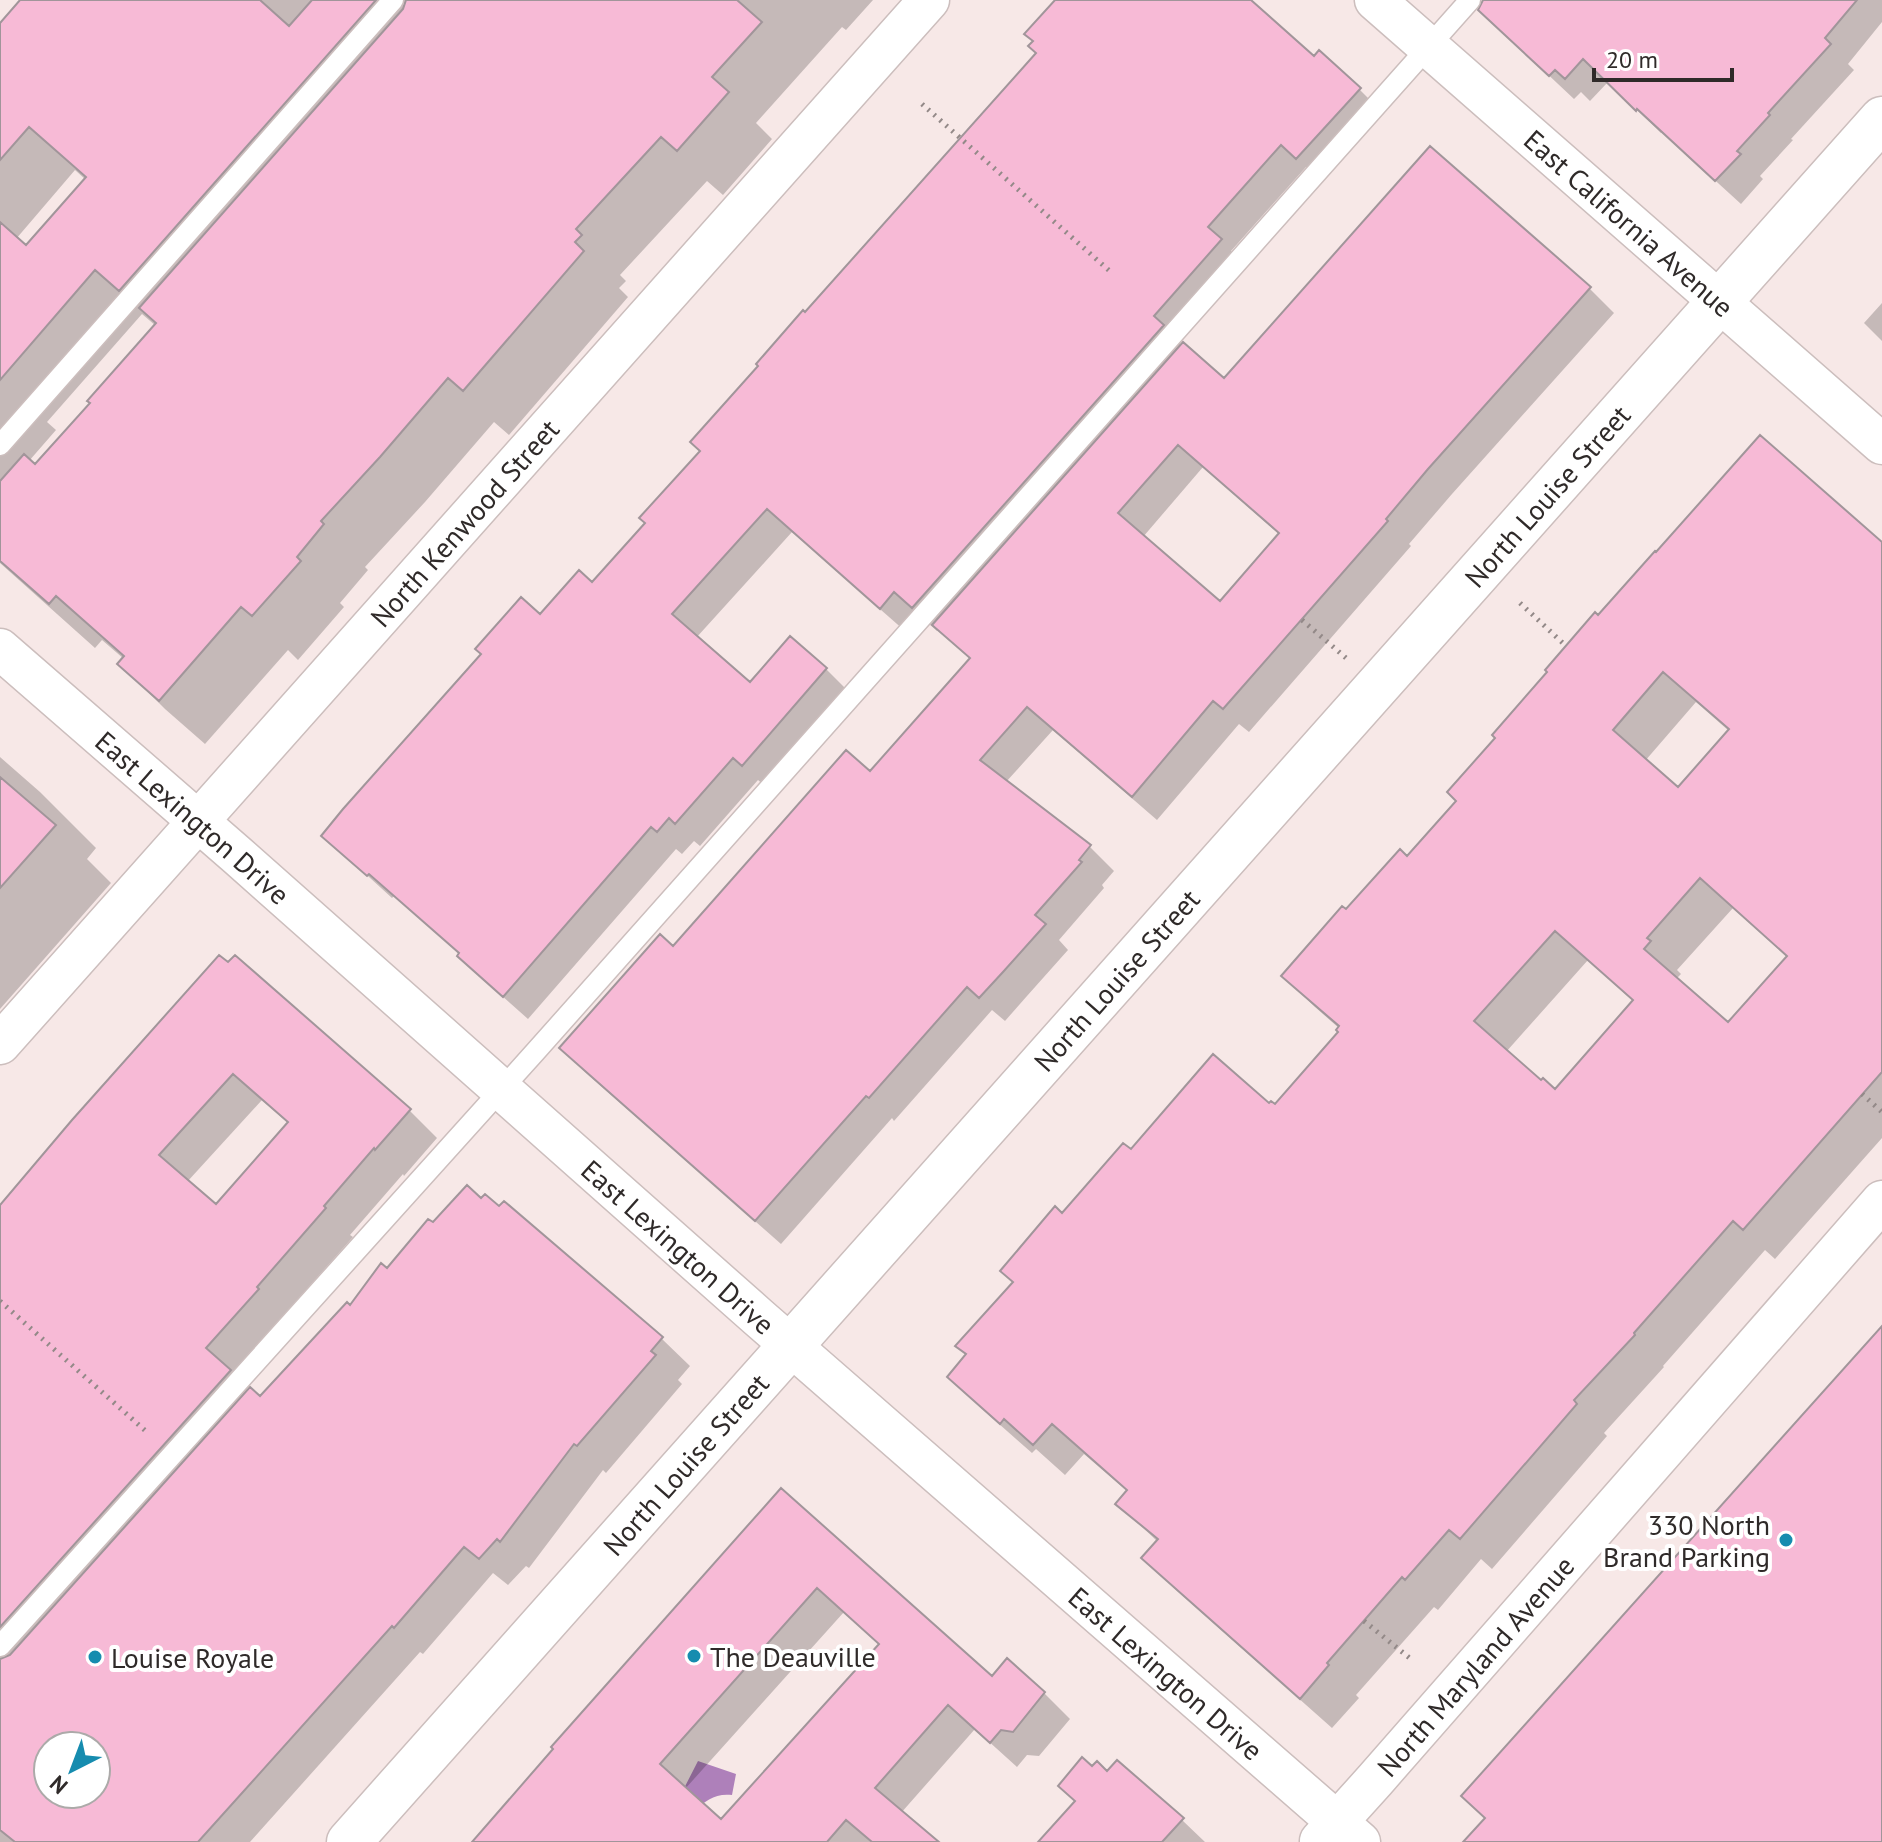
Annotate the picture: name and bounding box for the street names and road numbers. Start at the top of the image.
street label: East California Avenue [1517,121,1742,324]
street label: North Louise Street [1456,396,1638,595]
street label: North Kenwood Street [362,410,567,634]
street label: East Lexington Drive [88,722,298,912]
street label: North Louise Street [1025,880,1207,1079]
street label: East Lexington Drive [574,1151,783,1342]
street label: North Louise Street [594,1365,777,1563]
street label: North Maryland Avenue [1368,1548,1582,1784]
street label: East Lexington Drive [1061,1578,1271,1768]

